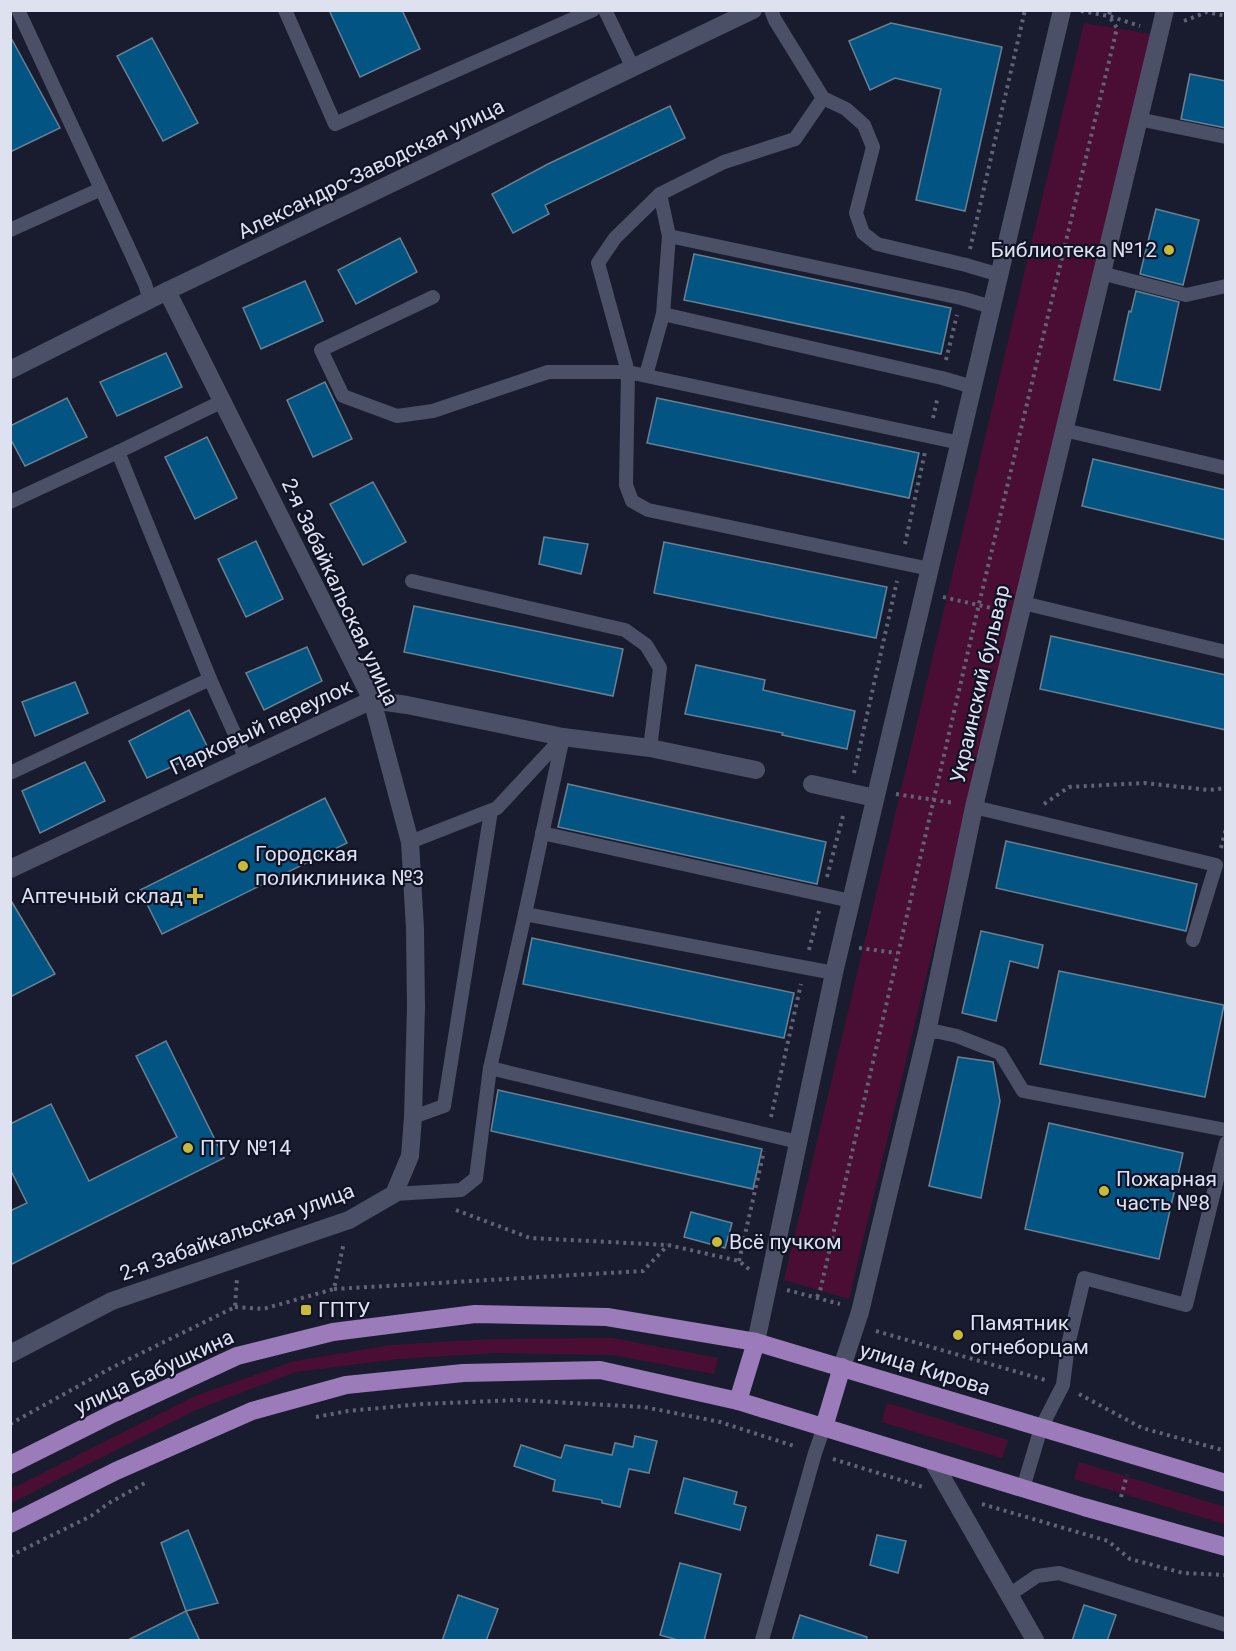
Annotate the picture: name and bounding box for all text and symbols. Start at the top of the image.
street label: Александро-Заводская улица [234,94,508,244]
place label: Библиотека №12 [990,238,1157,262]
marker: Библиотека №12 [1162,243,1176,257]
street label: 2-я Забайкальская улица [277,475,403,709]
street label: Украинский бульвар [946,583,1014,785]
street label: Парковый переулок [166,674,356,780]
place label: Городская поликлиника №3 [255,842,424,890]
marker: Городская поликлиника №3 [236,859,250,873]
place label: Аптечный склад [21,884,183,908]
marker: Аптечный склад [188,889,202,903]
place label: ПТУ №14 [200,1136,291,1160]
marker: ПТУ №14 [181,1141,195,1155]
place label: Пожарная часть №8 [1116,1167,1217,1215]
street label: 2-я Забайкальская улица [116,1178,358,1286]
marker: Пожарная часть №8 [1097,1184,1111,1198]
place label: Всё пучком [729,1230,842,1254]
marker: Всё пучком [710,1235,724,1249]
place label: ГПТУ [318,1298,370,1322]
marker: ГПТУ [299,1303,313,1317]
place label: Памятник огнеборцам [970,1311,1089,1359]
street label: улица Бабушкина [70,1325,238,1419]
marker: Памятник огнеборцам [951,1328,965,1342]
street label: улица Кирова [857,1338,993,1400]

